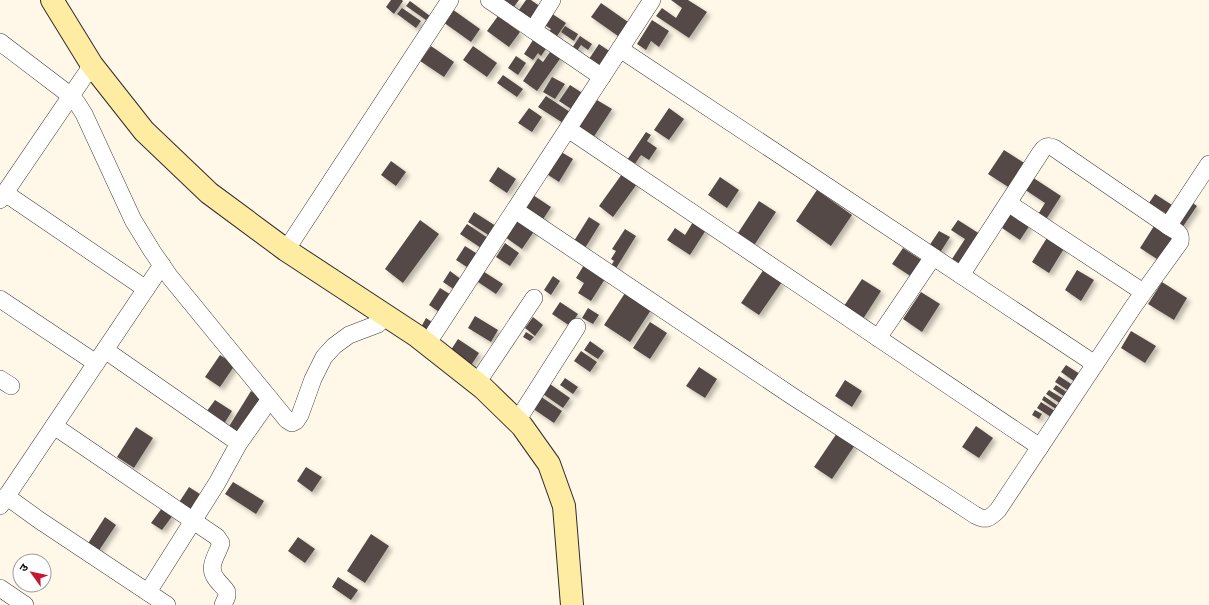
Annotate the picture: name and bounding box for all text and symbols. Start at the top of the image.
north arrow [12,553,52,593]
text: उ [16,561,32,574]

